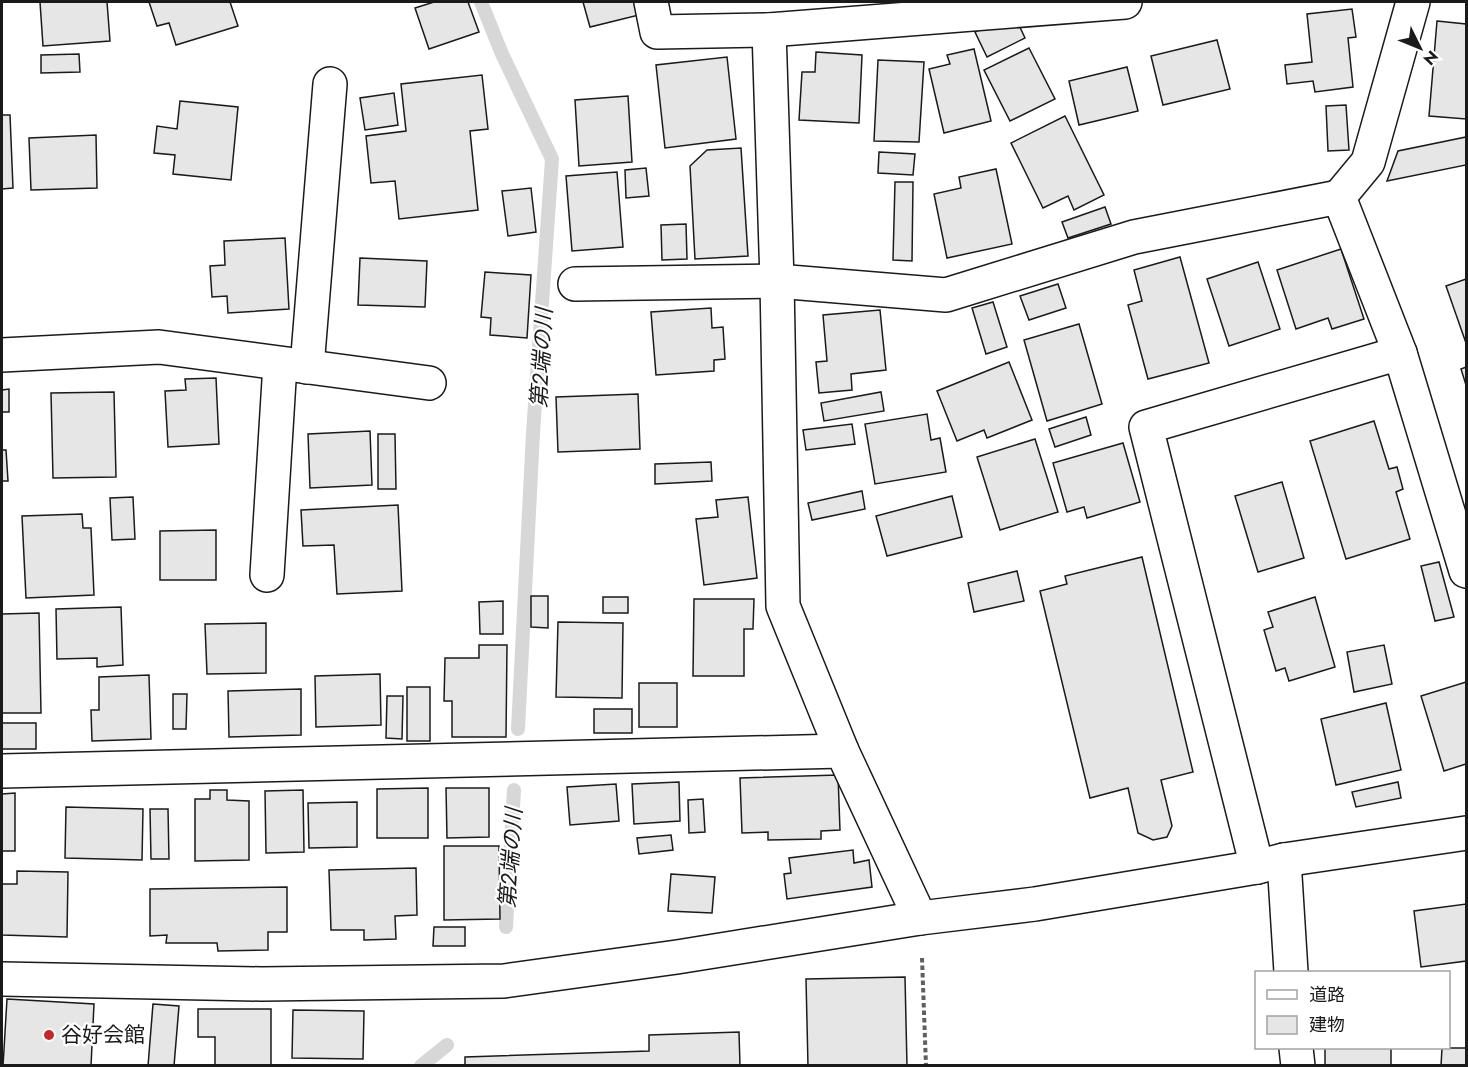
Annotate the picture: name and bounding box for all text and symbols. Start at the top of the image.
north arrow [1390,18,1450,78]
text: N [1418,45,1443,70]
water label: 第２端の川 [522,305,560,409]
water label: 第２端の川 [491,805,530,909]
legend [1255,971,1450,1049]
text: 道路 [1309,982,1345,1008]
text: 建物 [1309,1012,1345,1038]
place label: 谷好会館 [61,1020,145,1050]
marker: 谷好会館 [42,1028,56,1042]

